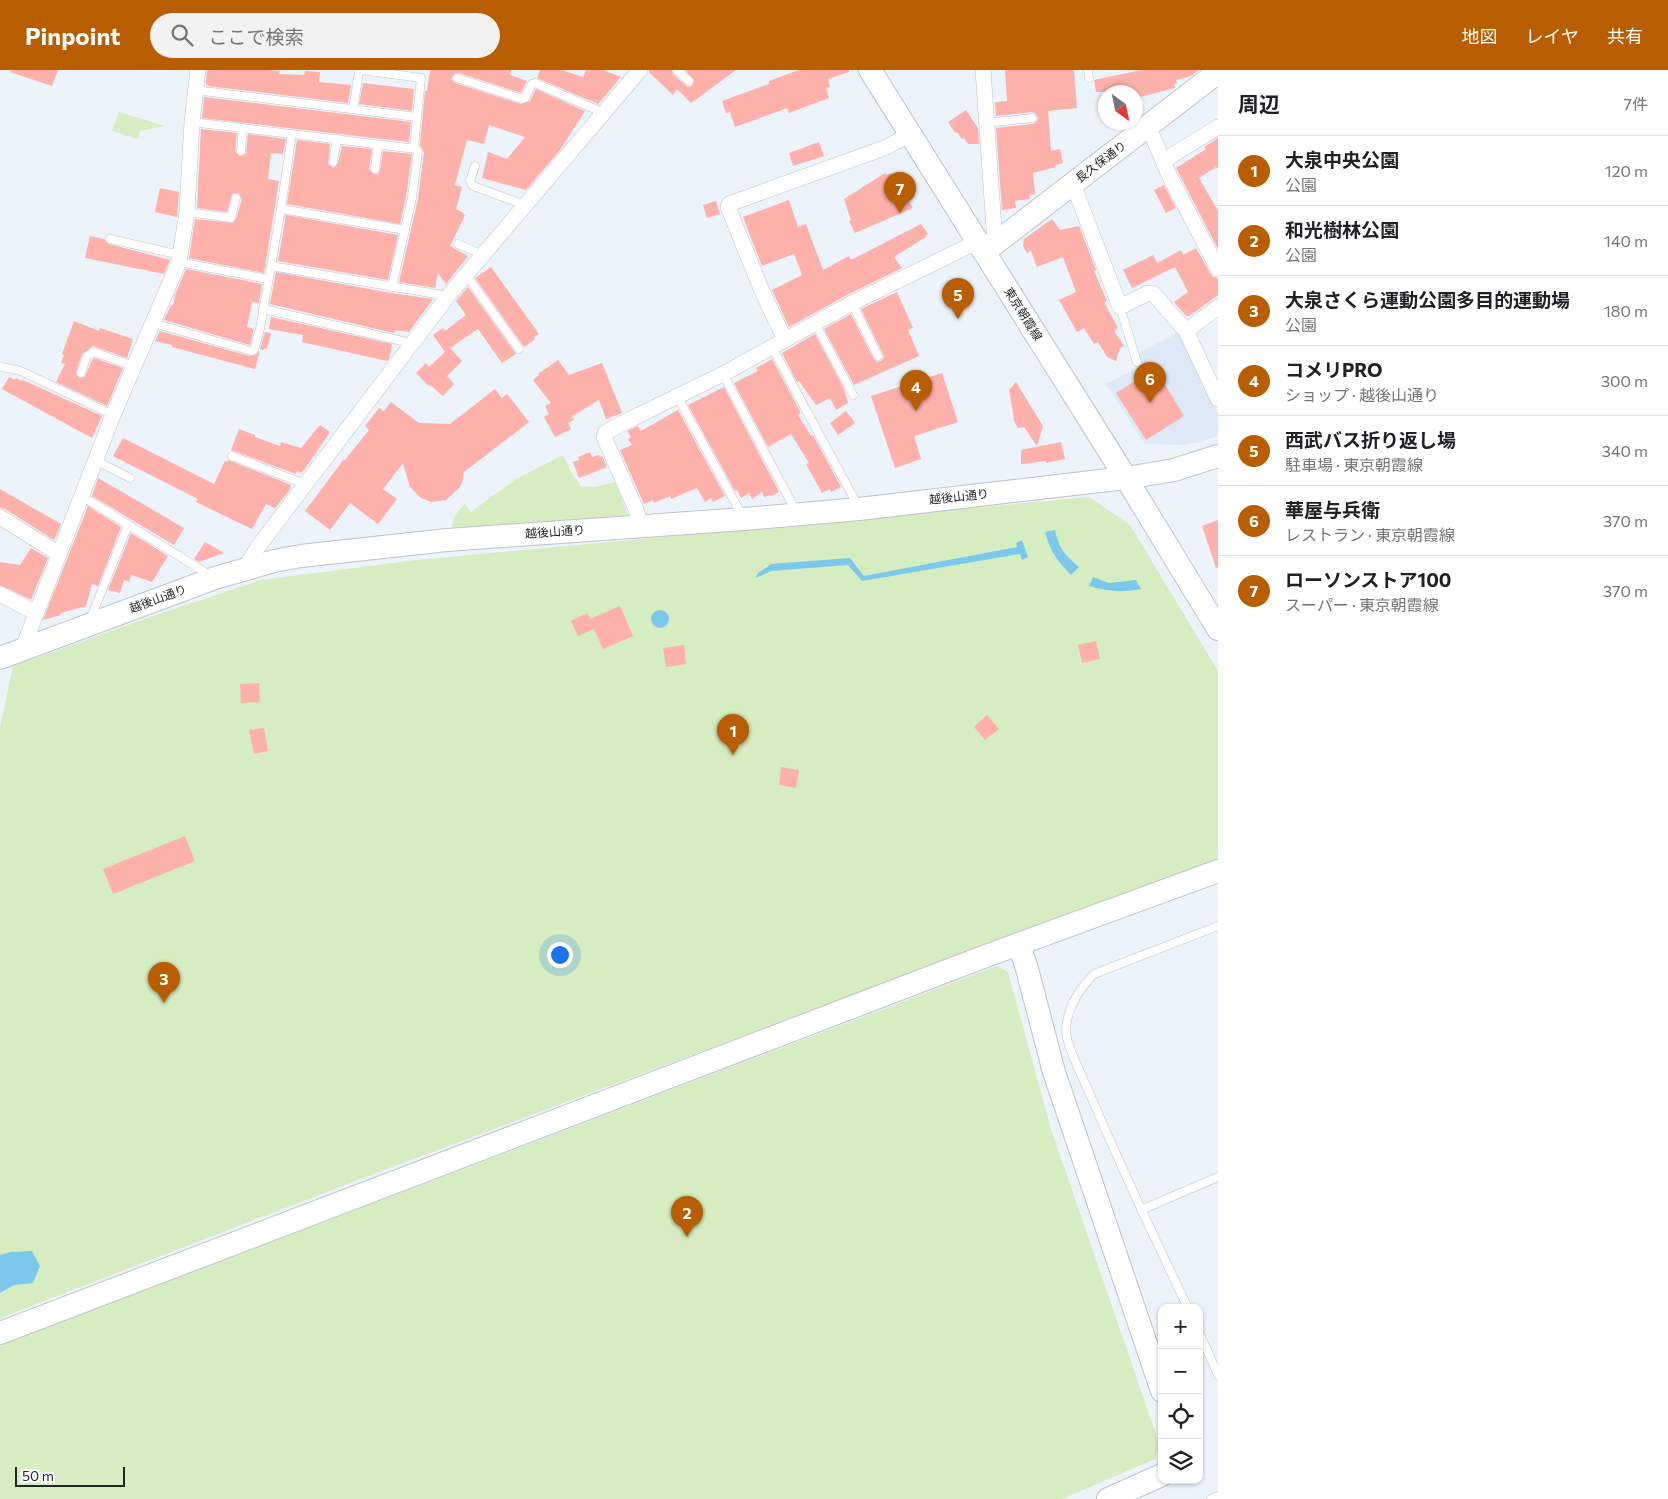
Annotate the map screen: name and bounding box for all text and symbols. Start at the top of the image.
search box [150,13,500,58]
text: Pinpoint [25,21,120,50]
icon: search [168,21,196,49]
text: ここで検索 [208,25,303,48]
text: 地図 [1462,25,1498,47]
text: レイヤ [1526,25,1579,47]
text: 共有 [1607,25,1643,47]
north arrow [1098,85,1143,130]
text: 周辺 [1238,91,1280,116]
text: 7件 [1624,94,1648,113]
street label: 長久保通り [1072,138,1129,185]
text: 大泉中央公園 [1285,148,1399,171]
text: 1 [1250,161,1258,180]
text: 120 m [1605,161,1648,180]
pin: 7 [884,172,916,213]
text: 公園 [1285,175,1317,194]
text: 和光樹林公園 [1285,218,1399,241]
text: 2 [1249,231,1259,250]
text: 140 m [1604,231,1648,250]
text: 公園 [1285,245,1317,264]
pin: 5 [942,278,974,319]
street label: 東京朝霞線 [1002,284,1046,343]
text: 大泉さくら運動公園多目的運動場 [1285,288,1570,311]
text: 3 [1249,301,1259,320]
text: 180 m [1604,301,1648,320]
text: 公園 [1285,315,1317,334]
text: コメリPRO [1285,358,1383,381]
pin: 6 [1134,362,1166,403]
pin: 4 [900,370,932,411]
text: 4 [1249,371,1259,390]
text: 300 m [1601,371,1648,390]
text: ショップ · 越後山通り [1285,385,1439,404]
text: 西武バス折り返し場 [1285,428,1456,451]
text: 5 [1249,441,1259,460]
text: 340 m [1602,441,1648,460]
text: 駐車場 · 東京朝霞線 [1285,455,1423,474]
street label: 越後山通り [928,486,989,506]
text: 華屋与兵衛 [1285,498,1380,521]
text: 6 [1249,511,1259,530]
text: 370 m [1603,511,1648,530]
street label: 越後山通り [525,522,585,540]
text: レストラン · 東京朝霞線 [1285,525,1455,544]
text: ローソンストア100 [1285,568,1451,591]
street label: 越後山通り [127,581,188,615]
text: 7 [1250,581,1258,600]
text: 370 m [1603,581,1648,600]
text: スーパー · 東京朝霞線 [1285,595,1439,614]
pin: 1 [717,714,749,755]
your location [547,942,573,968]
pin: 3 [148,962,180,1003]
pin: 2 [671,1196,703,1237]
map controls [1158,1304,1203,1484]
button: + [1158,1304,1203,1349]
button: − [1158,1349,1203,1394]
button: locate [1158,1394,1203,1439]
button: layers [1158,1439,1203,1484]
scale bar [15,1464,125,1487]
text: 50 m [22,1467,54,1484]

